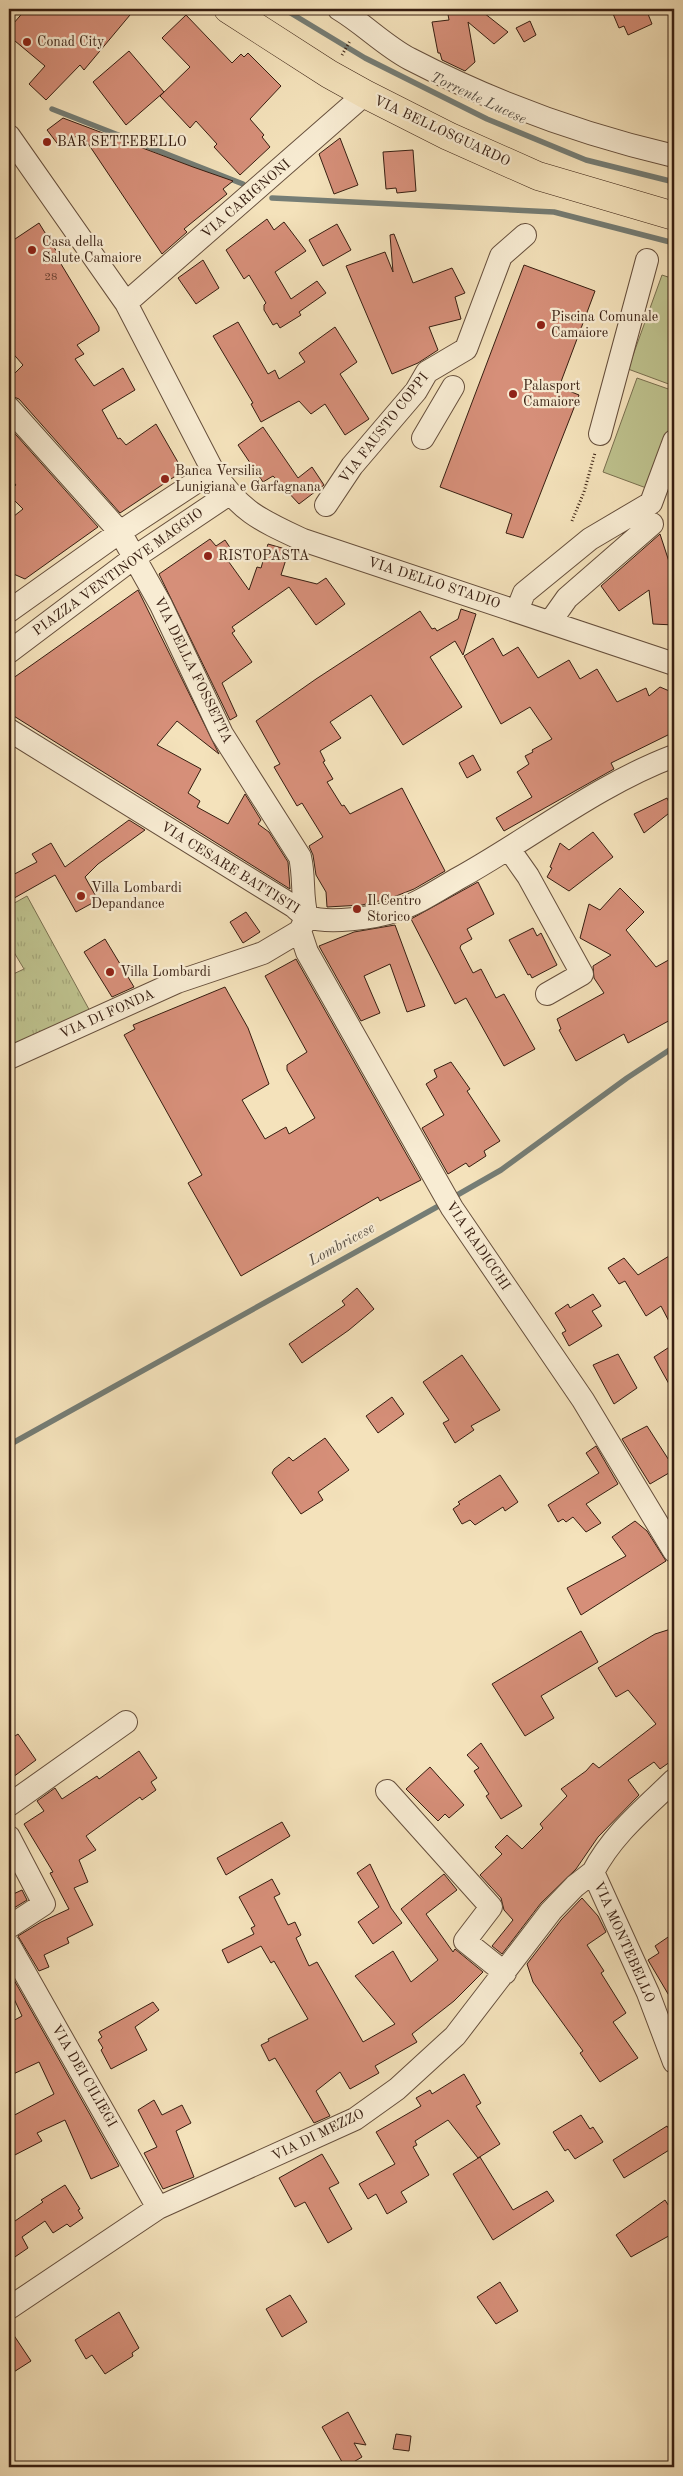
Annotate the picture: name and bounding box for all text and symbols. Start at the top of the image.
place label: Conad City [37,35,105,49]
marker: Conad City [21,36,33,48]
water label: Torrente Lucese [428,70,528,128]
street label: VIA BELLOSGUARDO [372,93,512,169]
place label: BAR SETTEBELLO [57,135,187,149]
marker: BAR SETTEBELLO [41,136,53,148]
street label: VIA CARIGNONI [199,157,293,241]
place label: Casa della Salute Camaiore [42,235,141,265]
marker: Casa della Salute Camaiore [26,244,38,256]
house number: 28 [45,272,57,283]
place label: Piscina Comunale Camaiore [551,310,658,340]
marker: Piscina Comunale Camaiore [535,319,547,331]
street label: VIA FAUSTO COPPI [337,370,431,486]
place label: Palasport Camaiore [523,379,581,409]
marker: Palasport Camaiore [507,388,519,400]
place label: Banca Versilia Lunigiana e Garfagnana [175,464,321,494]
marker: Banca Versilia Lunigiana e Garfagnana [159,473,171,485]
street label: PIAZZA VENTINOVE MAGGIO [30,506,206,638]
place label: RISTOPASTA [218,549,310,563]
marker: RISTOPASTA [202,550,214,562]
street label: VIA DELLO STADIO [366,555,502,611]
street label: VIA DELLA FOSSETTA [151,595,235,746]
street label: VIA CESARE BATTISTI [158,819,302,917]
place label: Villa Lombardi Depandance [91,881,182,911]
marker: Villa Lombardi Depandance [75,890,87,902]
place label: Il Centro Storico [367,894,421,924]
marker: Il Centro Storico [351,903,363,915]
place label: Villa Lombardi [120,965,211,979]
marker: Villa Lombardi [104,966,116,978]
street label: VIA DI FONDA [58,987,157,1041]
street label: VIA RADICCHI [443,1199,513,1293]
water label: Lombricese [306,1221,377,1270]
street label: VIA MONTEBELLO [591,1879,657,2005]
street label: VIA DEI CILIEGI [49,2022,119,2130]
street label: VIA DI MEZZO [270,2107,367,2163]

